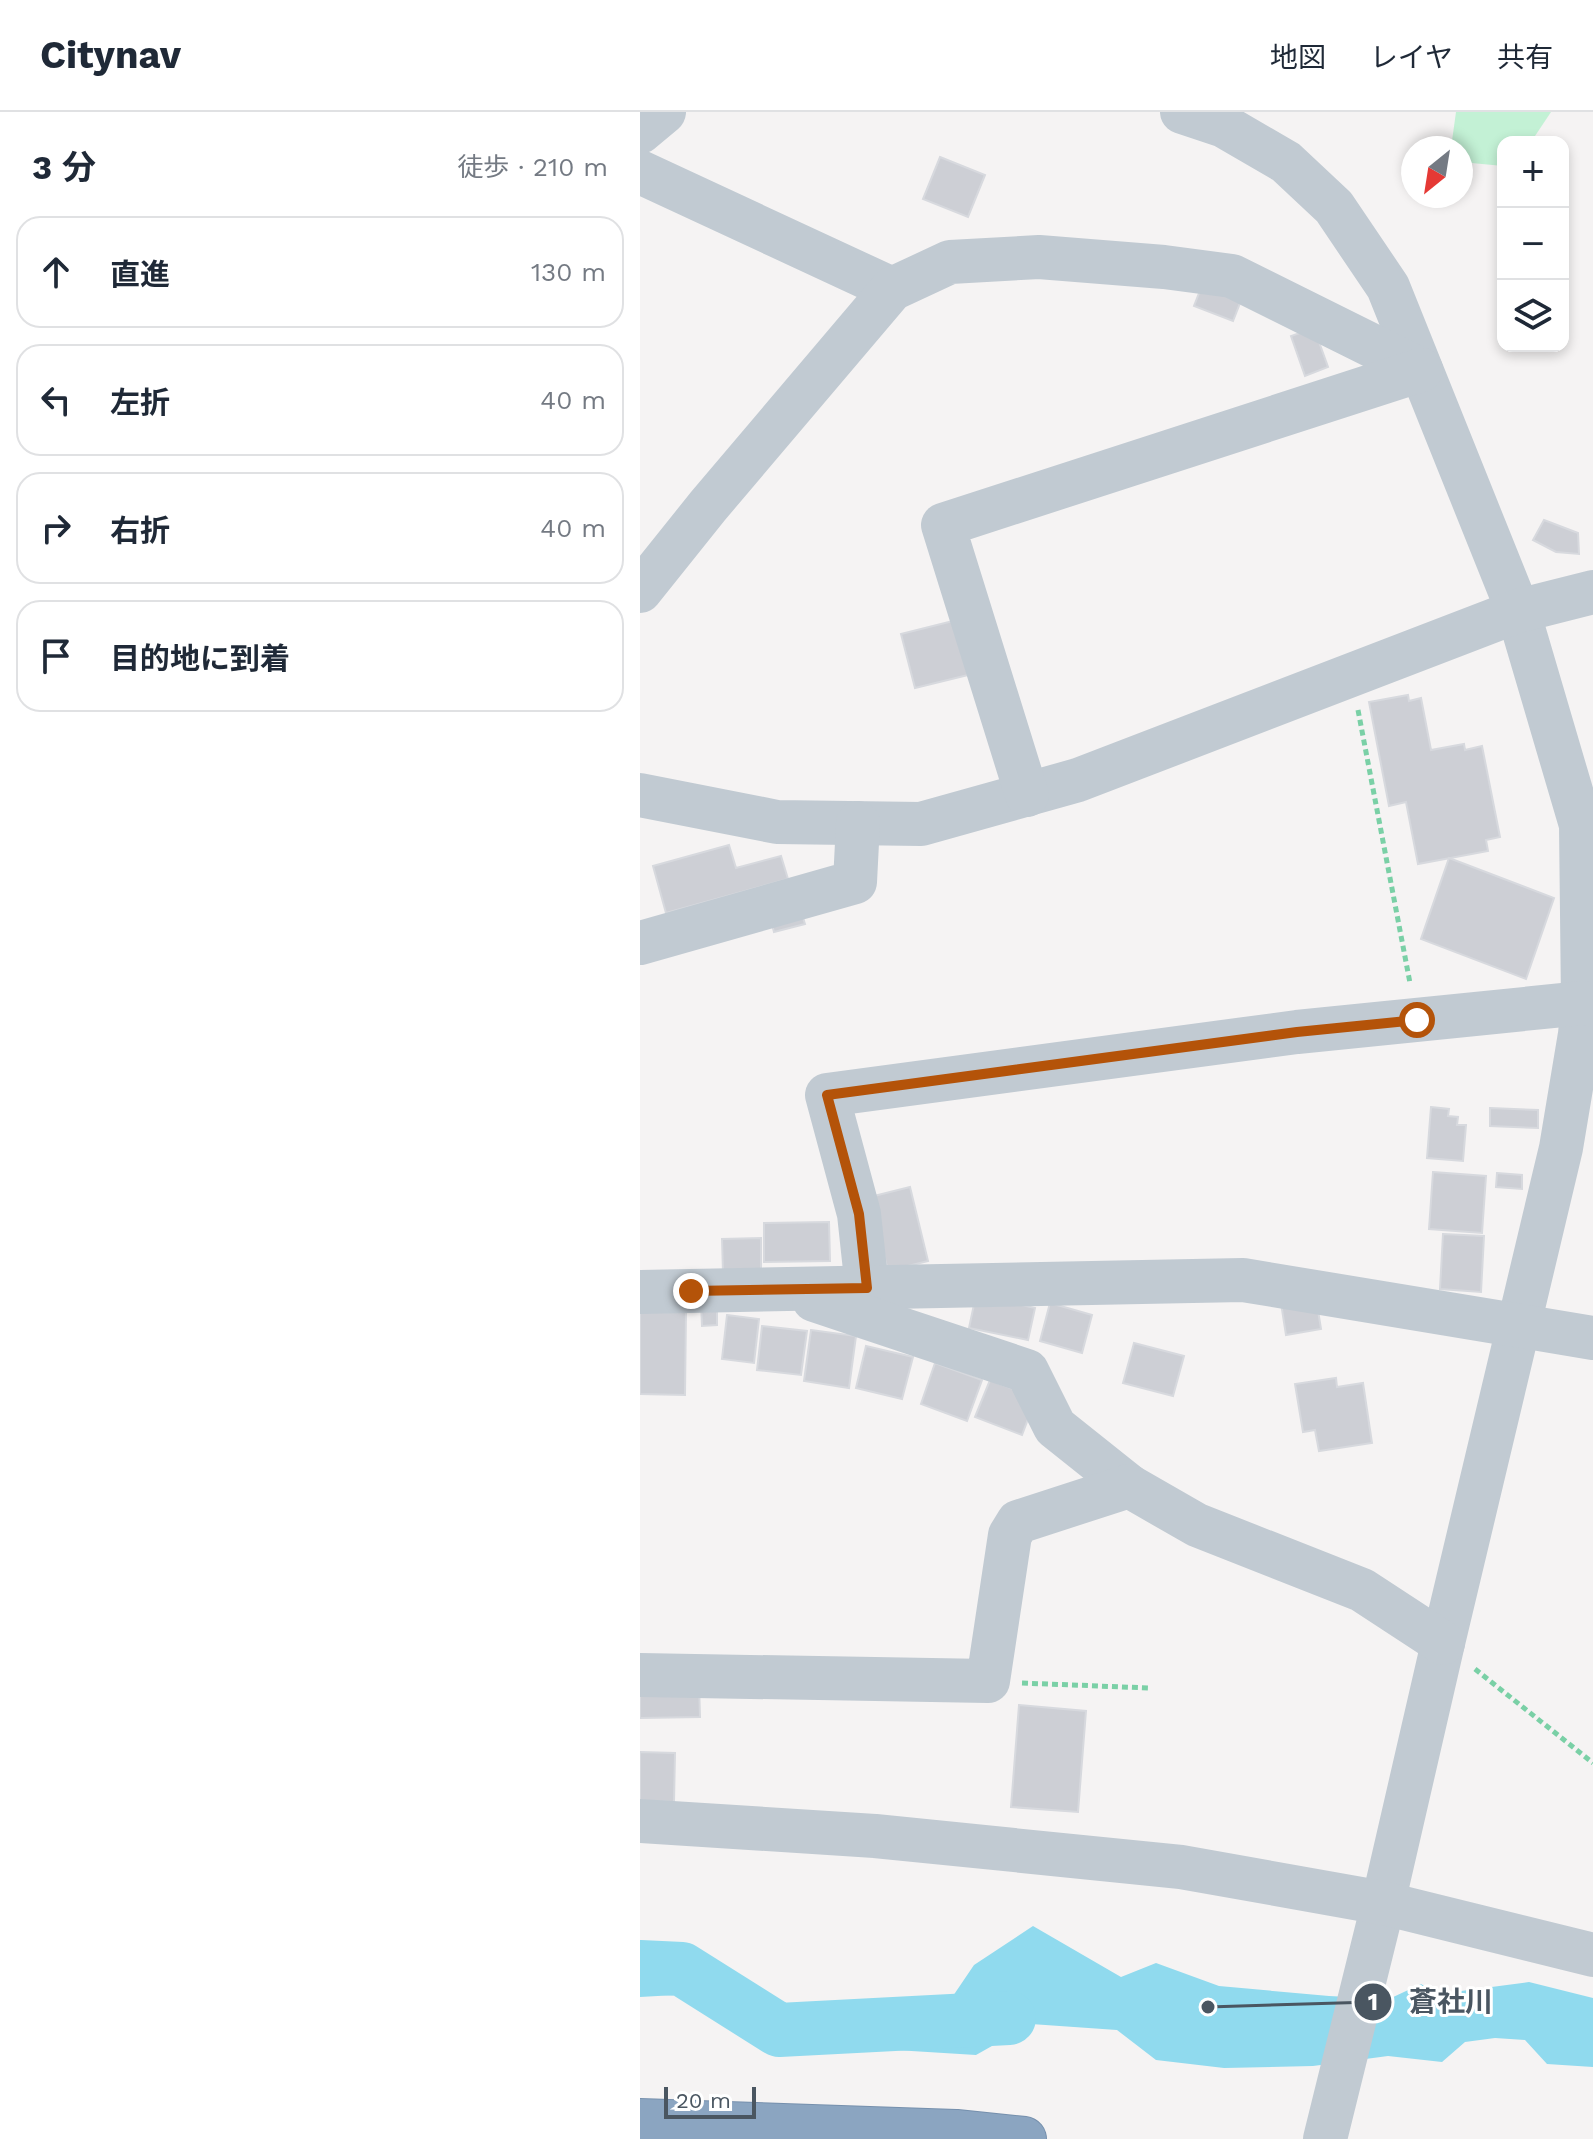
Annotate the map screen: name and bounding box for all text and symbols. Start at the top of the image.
text: Citynav [40,33,181,77]
text: 地図 [1270,41,1326,74]
text: レイヤ [1370,41,1453,74]
text: 共有 [1497,41,1553,74]
north arrow [1401,136,1473,208]
map controls [1497,136,1569,352]
button: + [1497,136,1569,208]
text: 3 分 [32,147,96,187]
text: 徒歩 · 210 m [457,152,608,182]
button: − [1497,208,1569,280]
icon: ahead [34,250,78,294]
text: 直進 [110,257,170,292]
text: 130 m [531,257,606,287]
button: layers [1497,280,1569,352]
icon: left [34,378,78,422]
text: 左折 [110,385,170,420]
text: 40 m [540,385,606,415]
icon: right [34,506,78,550]
text: 右折 [110,513,170,548]
text: 40 m [540,513,606,543]
icon: arrive [34,634,78,678]
text: 目的地に到着 [110,641,290,676]
route start [1399,1002,1435,1038]
route end [673,1273,709,1309]
callout: 蒼社川 [1353,1976,1509,2028]
text: 蒼社川 [1409,1985,1493,2018]
text: 1 [1368,1988,1378,2016]
scale bar [664,2083,756,2119]
text: 20 m [676,2088,731,2113]

